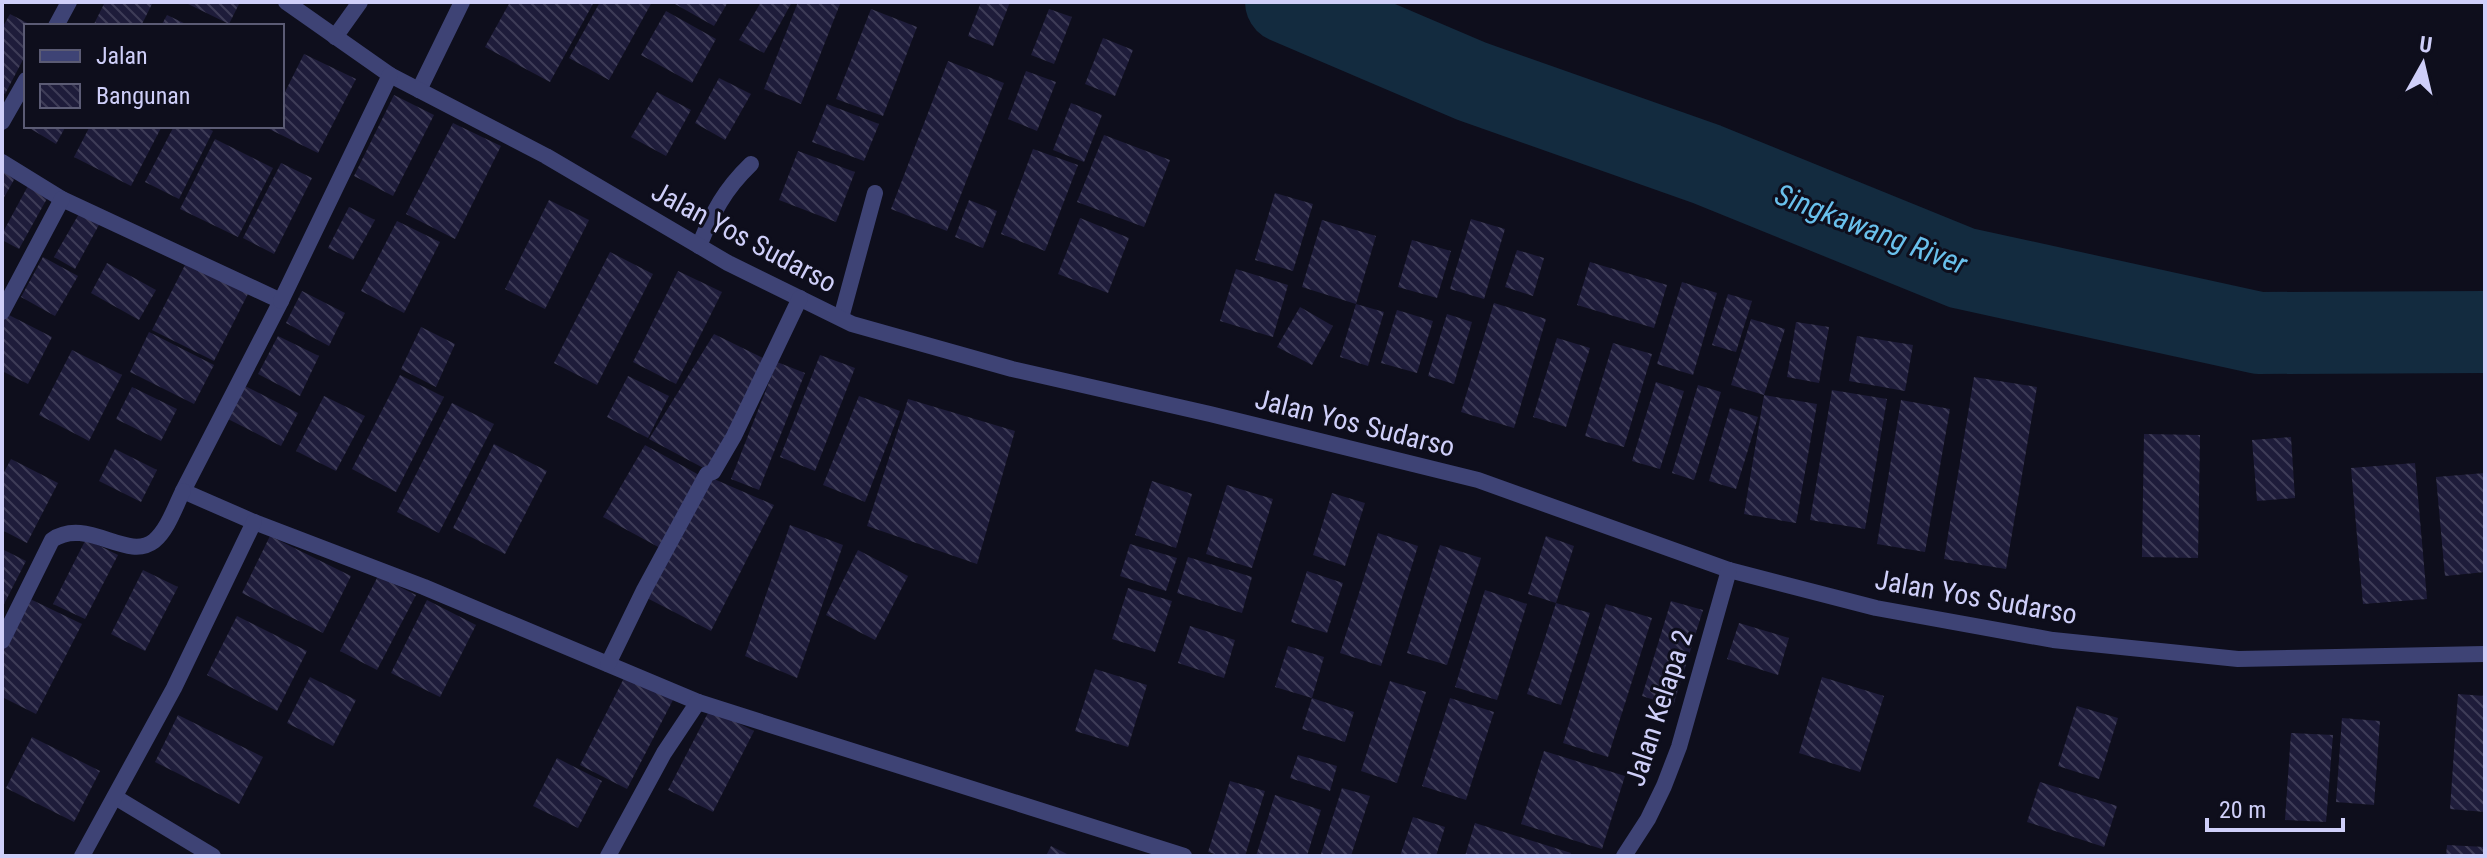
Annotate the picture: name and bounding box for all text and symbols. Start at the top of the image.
legend [24,24,284,128]
north arrow [2383,24,2463,104]
text: U [2418,31,2434,58]
text: Jalan [96,42,148,70]
text: Bangunan [96,82,190,110]
street label: Jalan Yos Sudarso [646,174,842,300]
water label: Singkawang River [1770,176,1973,282]
street label: Jalan Yos Sudarso [1252,382,1458,464]
street label: Jalan Yos Sudarso [1872,563,2080,631]
street label: Jalan Kelapa 2 [1618,626,1700,790]
scale bar [2207,782,2343,832]
text: 20 m [2219,796,2266,824]

